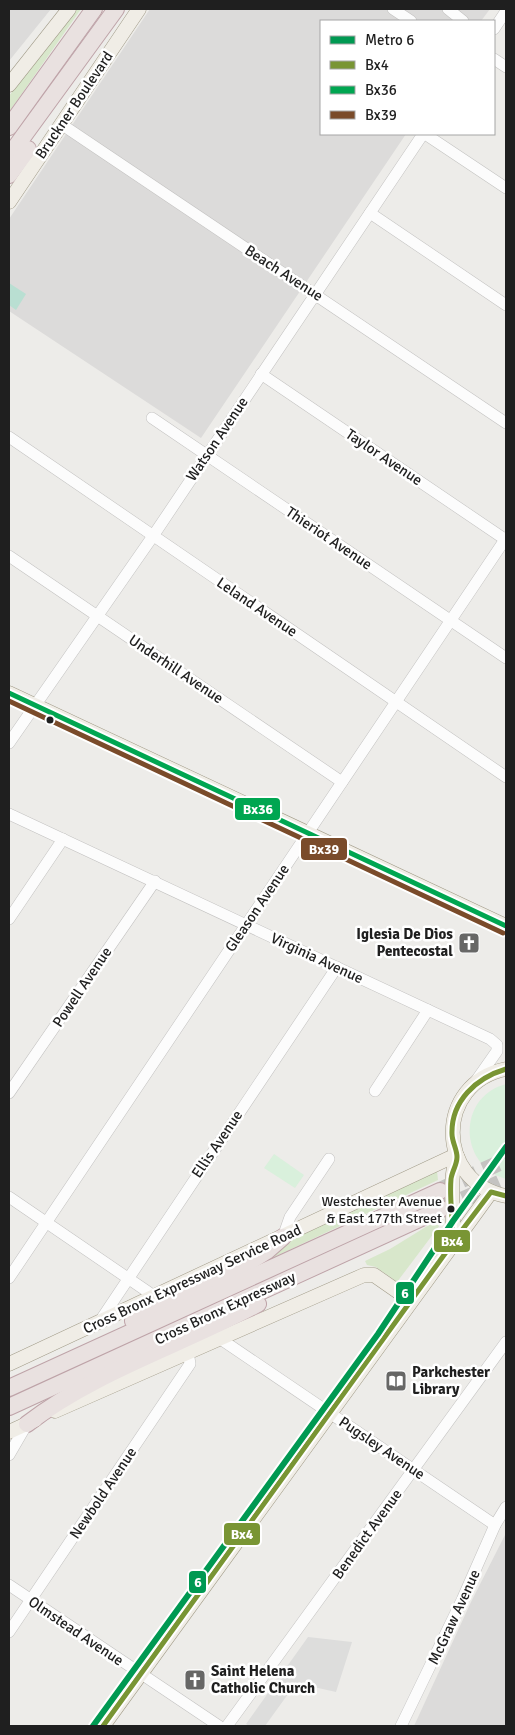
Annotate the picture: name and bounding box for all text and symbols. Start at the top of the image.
legend [320,20,495,135]
text: Metro 6 [365,31,414,49]
street label: Bruckner Boulevard [31,48,117,162]
text: Bx4 [365,56,389,74]
text: Bx36 [365,81,397,99]
text: Bx39 [365,106,397,124]
street label: Beach Avenue [242,241,326,305]
street label: Watson Avenue [182,393,252,485]
street label: Taylor Avenue [342,425,426,489]
street label: Thieriot Avenue [282,503,376,573]
street label: Leland Avenue [213,573,301,641]
street label: Underhill Avenue [125,631,227,707]
unlabelled marker [45,715,55,725]
line badge: Bx36 [234,797,281,821]
text: Bx36 [243,801,274,818]
line badge: Bx39 [300,837,348,861]
text: Bx39 [309,841,340,858]
street label: Gleason Avenue [221,861,293,955]
place label: Iglesia De Dios Pentecostal [356,925,453,960]
street label: Virginia Avenue [268,929,366,987]
church icon: Iglesia De Dios Pentecostal [457,931,481,955]
street label: Powell Avenue [49,944,115,1030]
street label: Ellis Avenue [188,1107,246,1181]
place label: Westchester Avenue & East 177th Street [322,1193,442,1227]
marker: Westchester Avenue & East 177th Street [446,1204,456,1214]
street label: Cross Bronx Expressway Service Road [80,1220,304,1338]
line badge: Bx4 [433,1229,471,1253]
text: Bx4 [441,1233,464,1250]
street label: Cross Bronx Expressway [152,1267,298,1349]
line badge: 6 [395,1281,415,1305]
text: 6 [401,1285,409,1302]
place label: Parkchester Library [412,1363,490,1398]
library icon: Parkchester Library [384,1369,408,1393]
street label: Pugsley Avenue [336,1413,428,1483]
street label: Newbold Avenue [66,1444,140,1542]
street label: Benedict Avenue [328,1486,406,1582]
line badge: Bx4 [223,1522,261,1546]
text: Bx4 [231,1526,254,1543]
street label: McGraw Avenue [424,1567,484,1667]
line badge: 6 [188,1570,207,1594]
text: 6 [194,1574,202,1591]
street label: Olmstead Avenue [25,1592,127,1670]
place label: Saint Helena Catholic Church [211,1662,315,1697]
church icon: Saint Helena Catholic Church [183,1668,207,1692]

